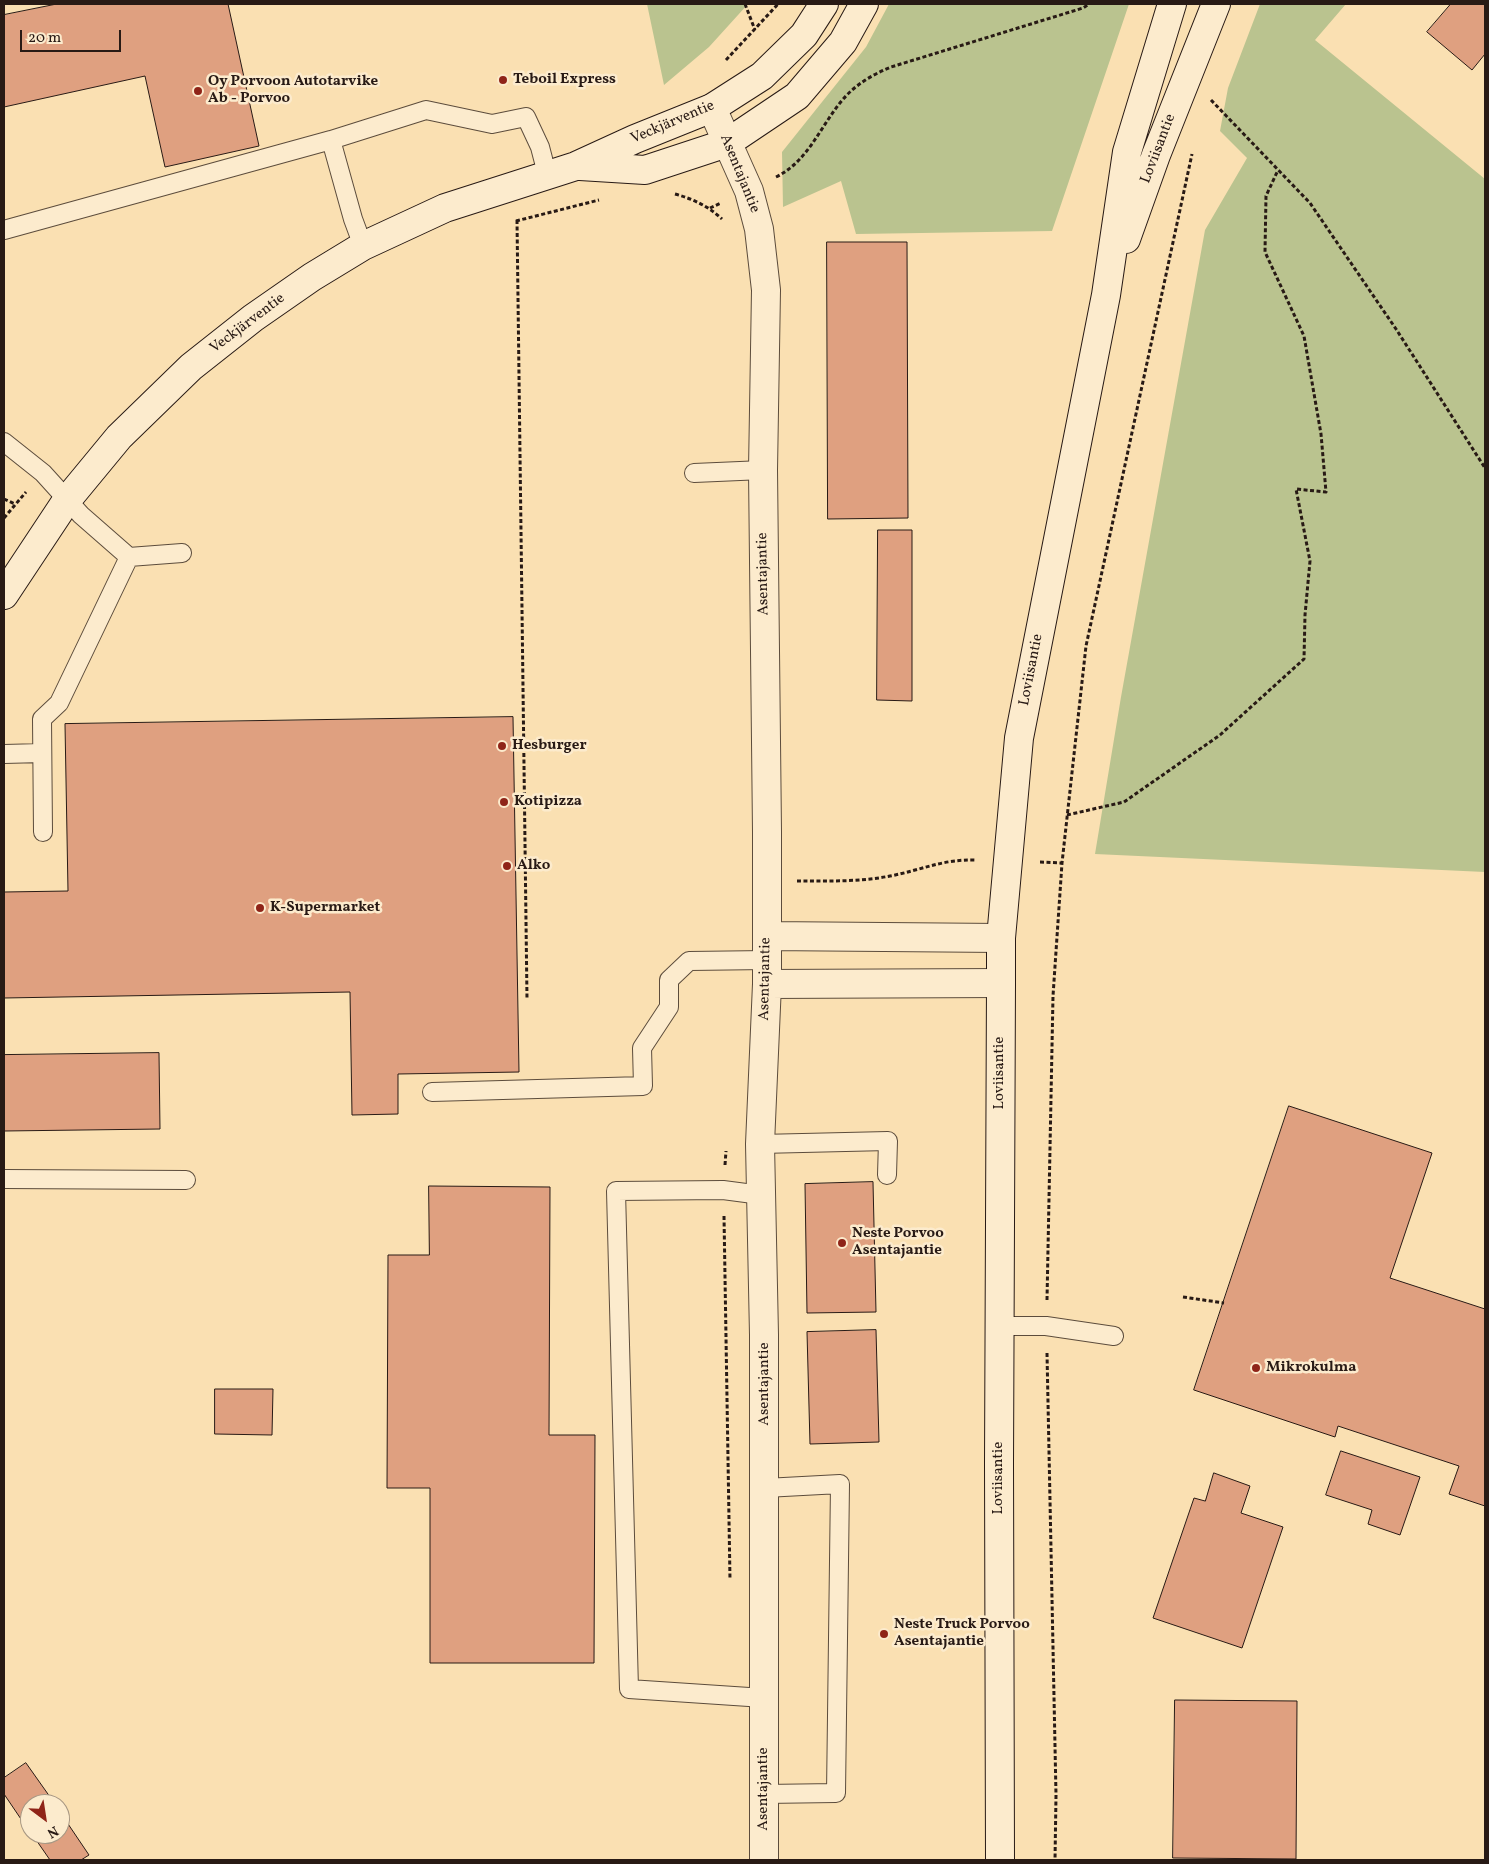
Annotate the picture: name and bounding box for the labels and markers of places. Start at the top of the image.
place label: Teboil Express [513,71,616,89]
place label: Oy Porvoon Autotarvike Ab - Porvoo [208,73,378,108]
marker: Teboil Express [497,74,509,86]
marker: Oy Porvoon Autotarvike Ab - Porvoo [192,85,204,97]
place label: Hesburger [512,737,587,755]
marker: Hesburger [496,740,508,752]
place label: Kotipizza [514,793,582,811]
marker: Kotipizza [498,796,510,808]
place label: Alko [517,857,550,875]
marker: Alko [501,860,513,872]
place label: K-Supermarket [270,899,380,917]
marker: K-Supermarket [254,902,266,914]
place label: Neste Porvoo Asentajantie [852,1225,944,1260]
marker: Neste Porvoo Asentajantie [836,1237,848,1249]
place label: Mikrokulma [1266,1359,1357,1377]
marker: Mikrokulma [1250,1362,1262,1374]
place label: Neste Truck Porvoo Asentajantie [894,1616,1030,1651]
marker: Neste Truck Porvoo Asentajantie [878,1628,890,1640]

